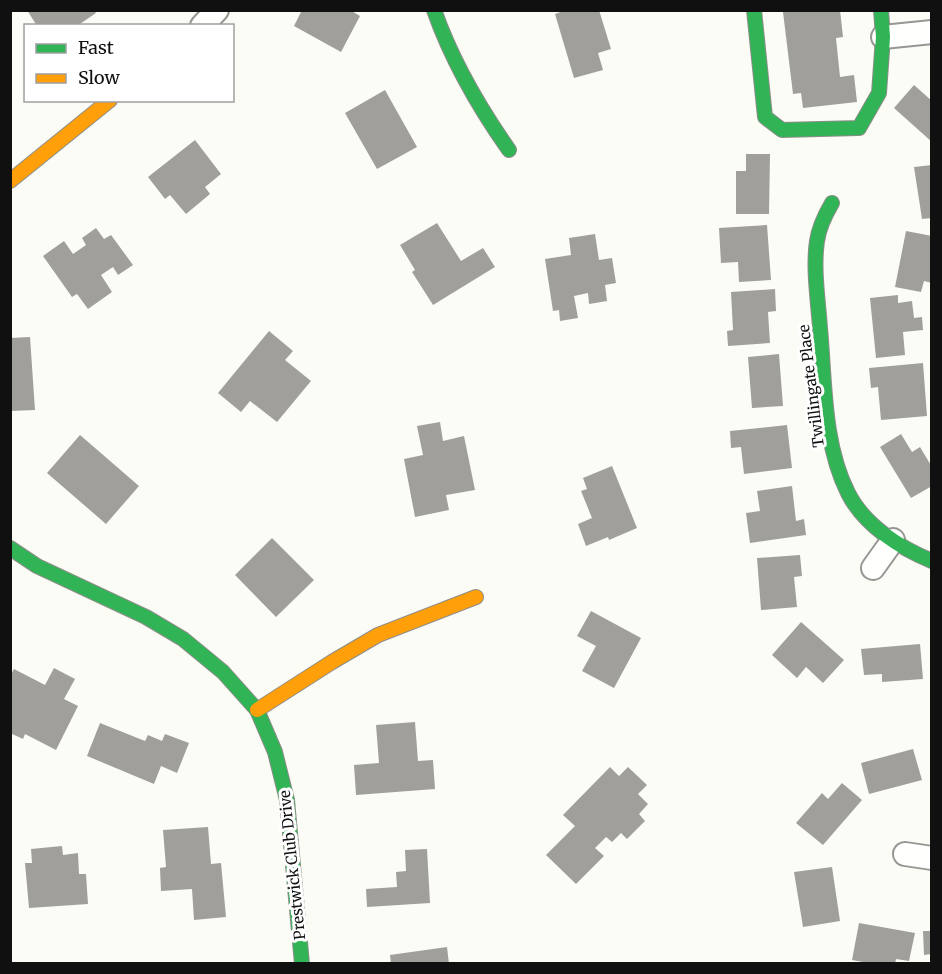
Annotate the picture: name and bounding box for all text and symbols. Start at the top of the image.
legend [24,24,234,102]
text: Fast [78,36,114,59]
text: Slow [78,66,121,89]
street label: Twillingate Place [794,323,828,449]
street label: Prestwick Club Drive [275,789,309,941]

